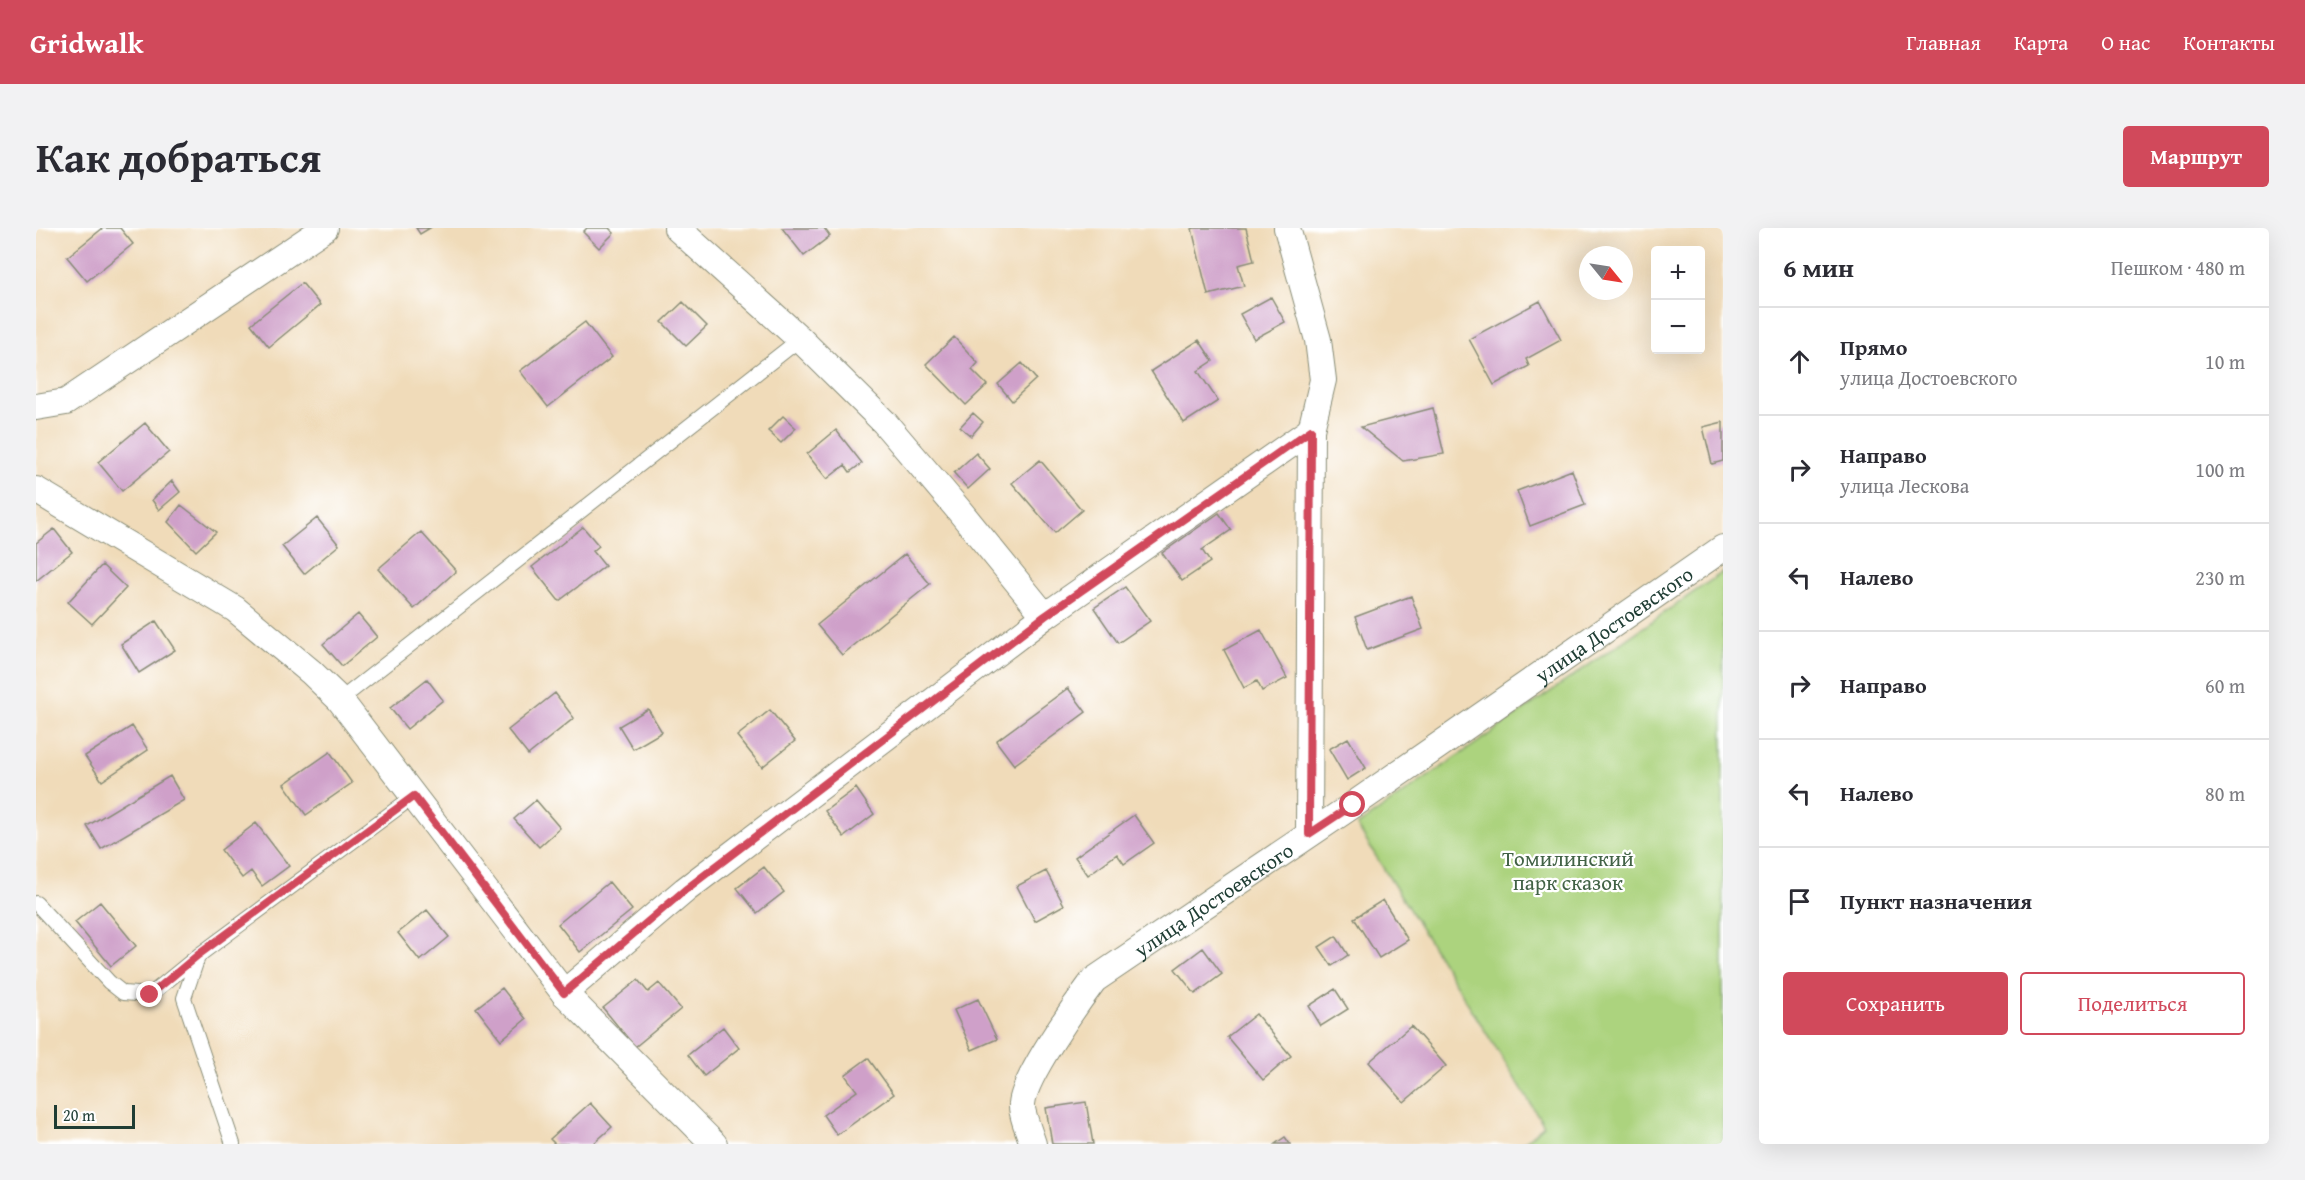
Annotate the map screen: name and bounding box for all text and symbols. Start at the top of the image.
text: Gridwalk [30,22,143,63]
text: Главная [1906,27,1981,58]
text: Карта [2014,27,2068,58]
text: О нас [2101,27,2150,58]
text: Контакты [2183,27,2275,58]
text: Как добраться [36,126,321,187]
button: Маршрут [2123,126,2269,187]
north arrow [1579,246,1633,300]
map controls [1651,246,1705,354]
button: + [1651,246,1705,300]
text: 6 мин [1783,248,1854,287]
text: Пешком · 480 m [2111,253,2245,282]
button: − [1651,300,1705,354]
text: Прямо [1840,331,1907,363]
icon: ahead [1783,345,1816,378]
text: 10 m [2205,347,2245,376]
text: улица Достоевского [1840,363,2017,392]
text: Направо [1840,439,1927,471]
icon: right [1783,453,1816,486]
text: 100 m [2195,455,2245,484]
text: улица Лескова [1840,471,1969,500]
street label: улица Достоевского [1527,558,1699,690]
icon: left [1783,561,1816,594]
text: Налево [1840,561,1913,593]
text: 230 m [2195,563,2245,592]
icon: right [1783,669,1816,702]
text: Направо [1840,669,1927,701]
text: 60 m [2205,671,2245,700]
icon: left [1783,777,1816,810]
text: Налево [1840,777,1913,809]
text: 80 m [2205,779,2245,808]
route start [1339,791,1365,817]
street label: улица Достоевского [1127,834,1299,965]
park label: Томилинский парк сказок [1502,843,1634,898]
icon: arrive [1783,885,1816,918]
text: Пункт назначения [1840,885,2032,917]
button: Сохранить [1783,972,2008,1035]
button: Поделиться [2020,972,2245,1035]
route end [136,981,162,1007]
scale bar [54,1102,135,1130]
text: 20 m [63,1103,95,1127]

